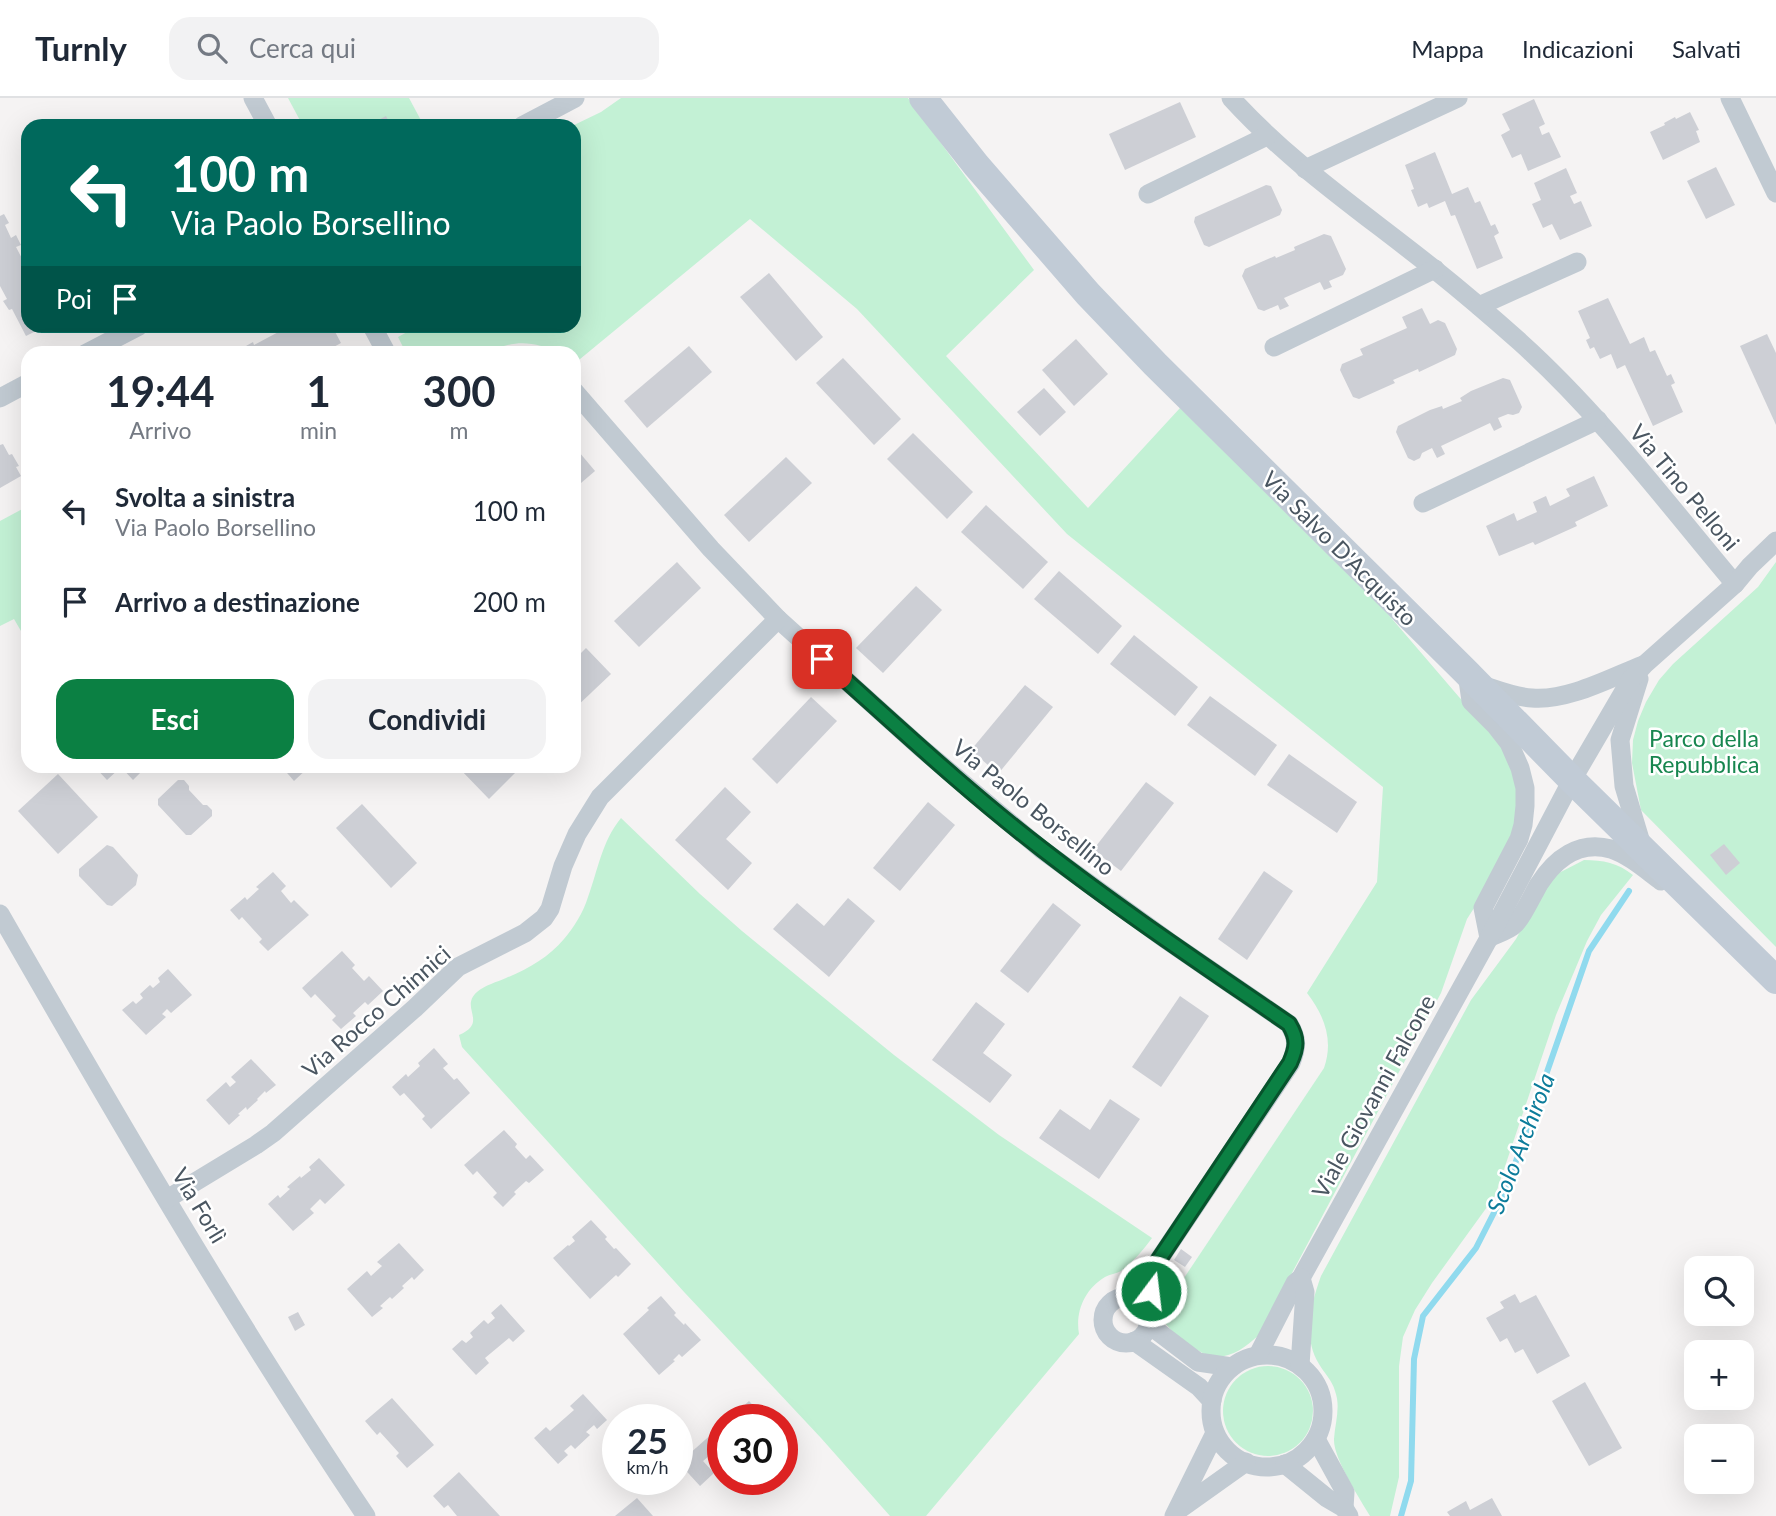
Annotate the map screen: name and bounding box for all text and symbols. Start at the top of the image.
search box [169,17,659,80]
text: Turnly [35,28,127,68]
icon: search [193,29,231,67]
text: Cerca qui [249,32,356,64]
text: Mappa [1411,34,1484,63]
text: Indicazioni [1522,34,1634,63]
text: Salvati [1672,34,1741,63]
text: 100 m [171,144,309,202]
icon: left [56,147,147,238]
text: Via Paolo Borsellino [171,203,451,242]
icon: arrive [106,280,144,318]
text: Poi [56,283,92,315]
text: 19:44 [106,366,215,416]
text: 1 [306,366,331,416]
text: 300 [423,366,496,416]
text: Arrivo [129,416,192,444]
text: min [300,416,337,444]
text: m [450,416,469,444]
street label: Via Tino Pelloni [1624,418,1746,556]
street label: Via Salvo D'Acquisto [1257,465,1423,631]
text: Svolta a sinistra [115,481,295,513]
icon: left [56,492,94,530]
text: 100 m [473,495,546,527]
text: Via Paolo Borsellino [115,513,316,541]
icon: arrive [56,583,94,621]
text: Arrivo a destinazione [115,586,360,618]
text: 200 m [473,586,546,618]
pin [792,629,852,689]
icon: arrive [803,640,841,678]
button: Esci [56,679,294,759]
button: Condividi [308,679,546,759]
park label: Parco della Repubblica [1649,724,1759,778]
street label: Via Paolo Borsellino [947,733,1121,881]
street label: Via Rocco Chinnici [296,939,456,1083]
street label: Viale Giovanni Falcone [1305,989,1441,1203]
water label: Scolo Archirola [1480,1069,1560,1217]
street label: Via Forlì [167,1162,233,1248]
position arrow [1114,1254,1188,1328]
map controls [1684,1256,1754,1494]
button: search [1684,1256,1754,1326]
button: + [1684,1340,1754,1410]
speed limit sign: 30 [707,1404,798,1495]
text: 25 [627,1419,668,1461]
button: − [1684,1424,1754,1494]
text: km/h [626,1456,669,1478]

